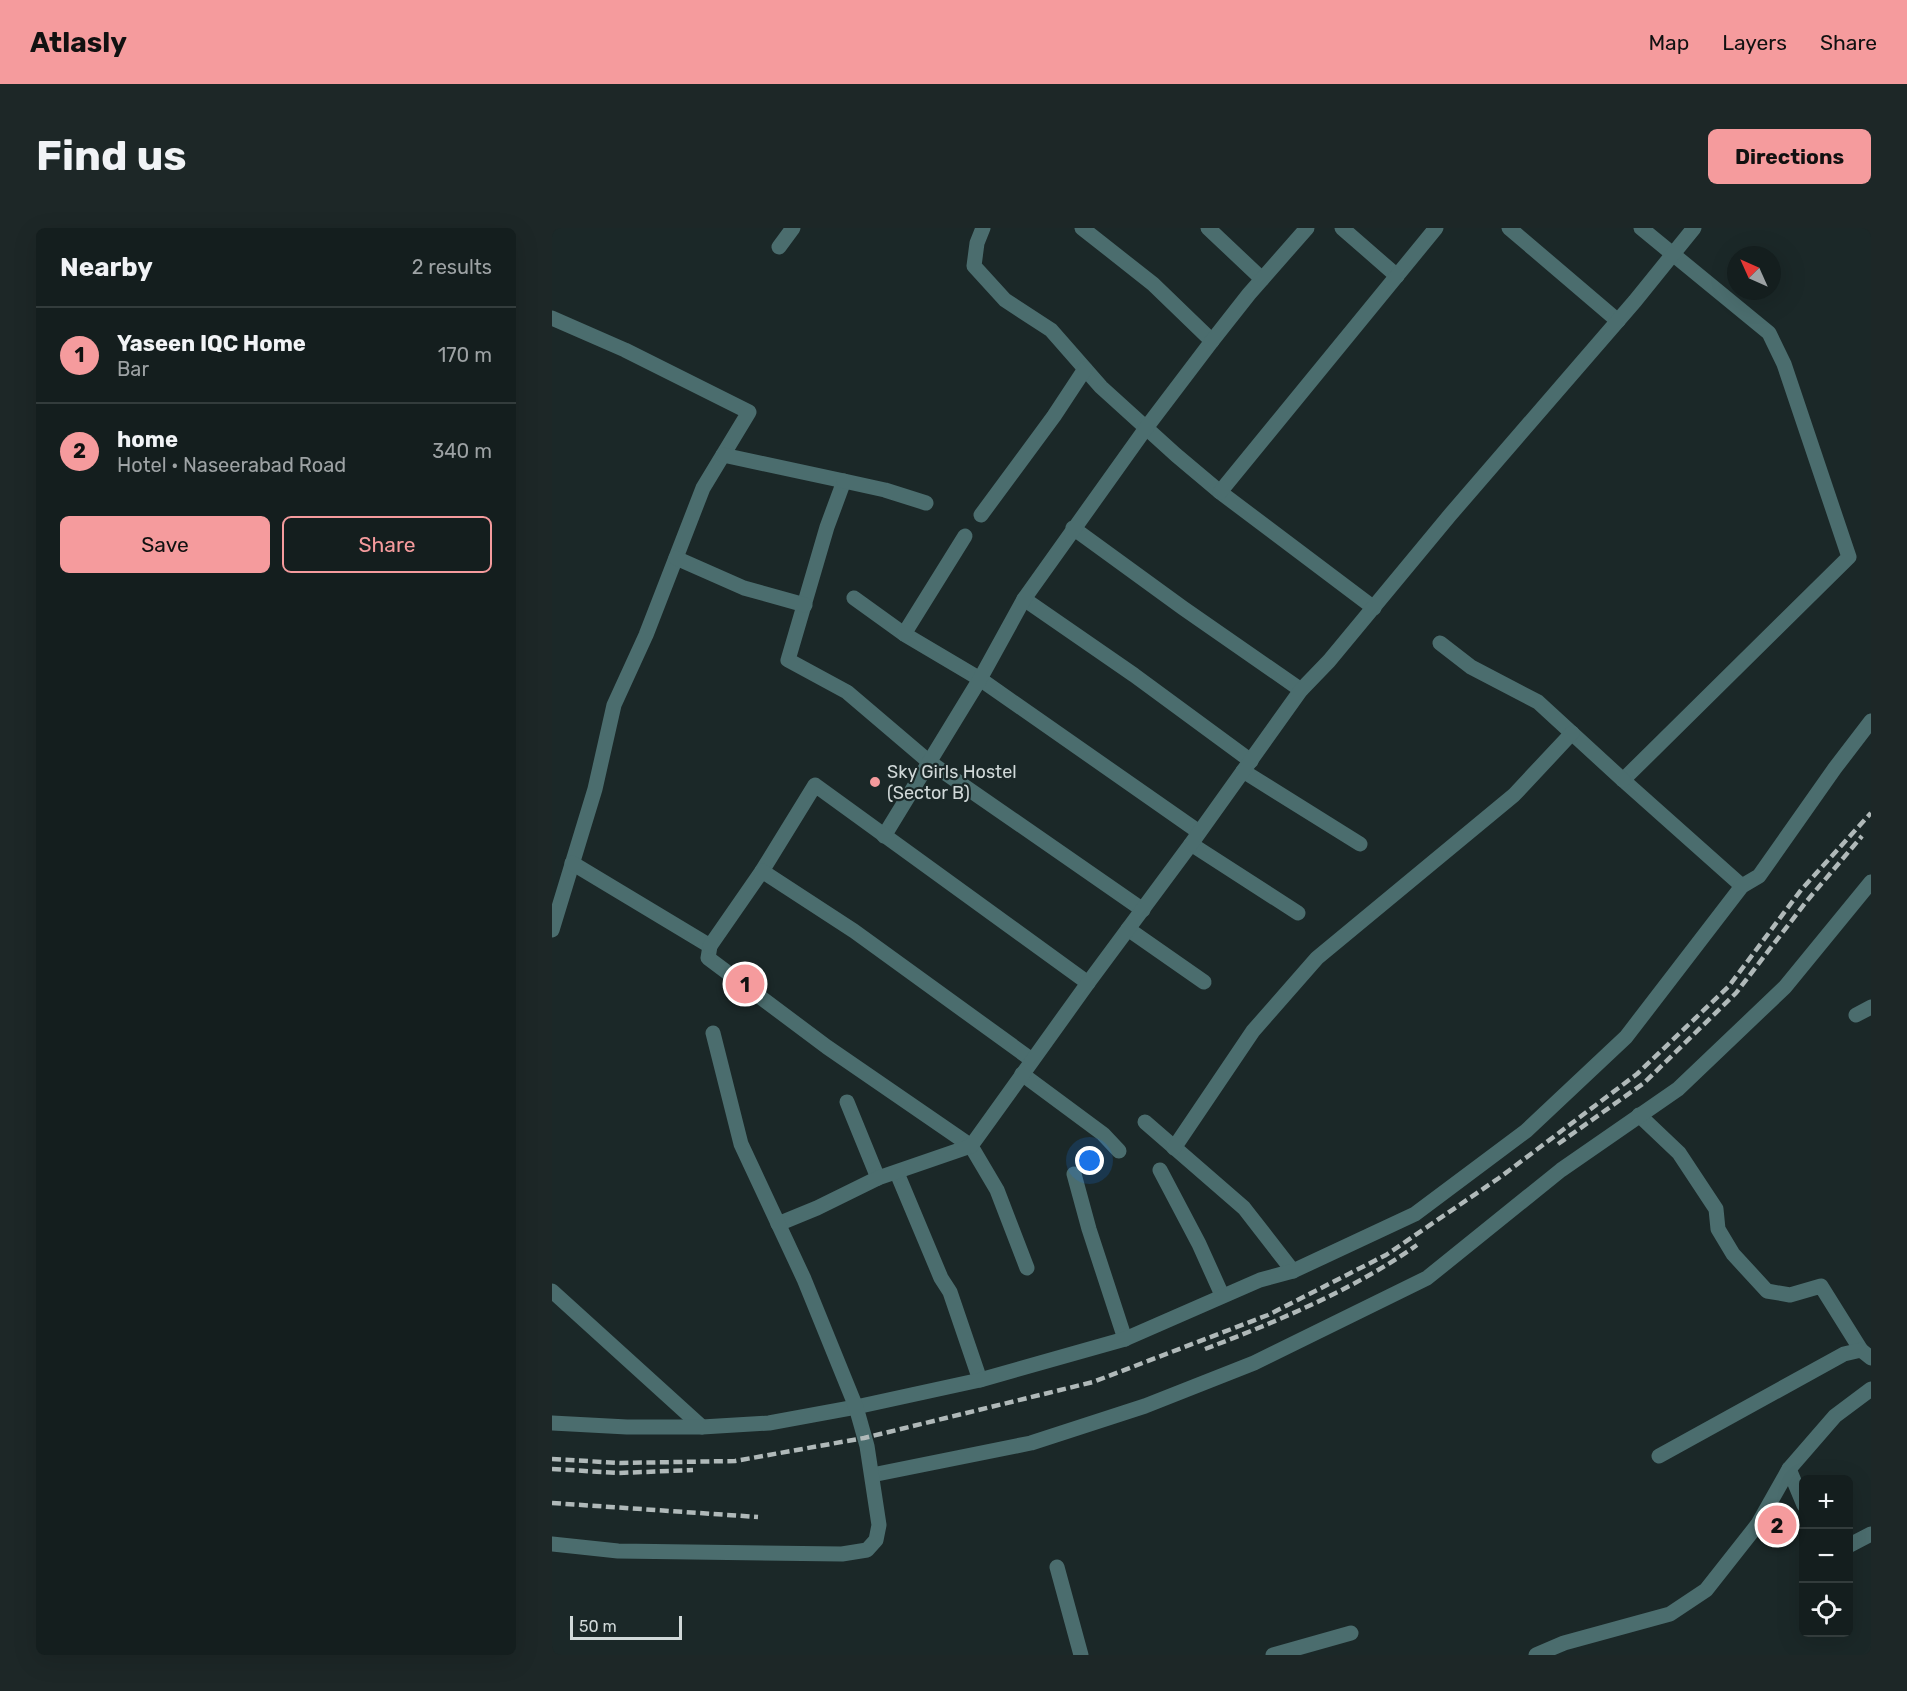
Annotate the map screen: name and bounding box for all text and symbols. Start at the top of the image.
text: Atlasly [30,26,127,59]
text: Map [1648,30,1689,55]
text: Layers [1722,30,1787,55]
text: Share [1820,30,1877,55]
button: Directions [1708,129,1871,184]
text: Find us [36,131,187,181]
north arrow [1727,246,1781,300]
text: Nearby [60,252,153,283]
text: 2 results [412,255,492,279]
text: Yaseen IQC Home [117,330,306,357]
text: 1 [75,343,84,367]
text: 170 m [438,343,492,367]
text: Bar [117,357,149,381]
text: home [117,426,178,453]
text: 2 [73,439,86,463]
text: 340 m [432,439,492,463]
text: Hotel · Naseerabad Road [117,453,346,477]
button: Save [60,516,270,573]
button: Share [282,516,492,573]
place label: Sky Girls Hostel (Sector B) [887,761,1017,804]
marker: Sky Girls Hostel (Sector B) [868,775,882,789]
pin: 1 [726,962,764,1006]
your location [1075,1146,1104,1175]
map controls [1799,1475,1853,1637]
button: + [1799,1475,1853,1529]
pin: 2 [1758,1502,1796,1548]
button: − [1799,1529,1853,1583]
button: locate [1799,1583,1853,1637]
scale bar [570,1613,682,1640]
text: 50 m [579,1617,617,1636]

